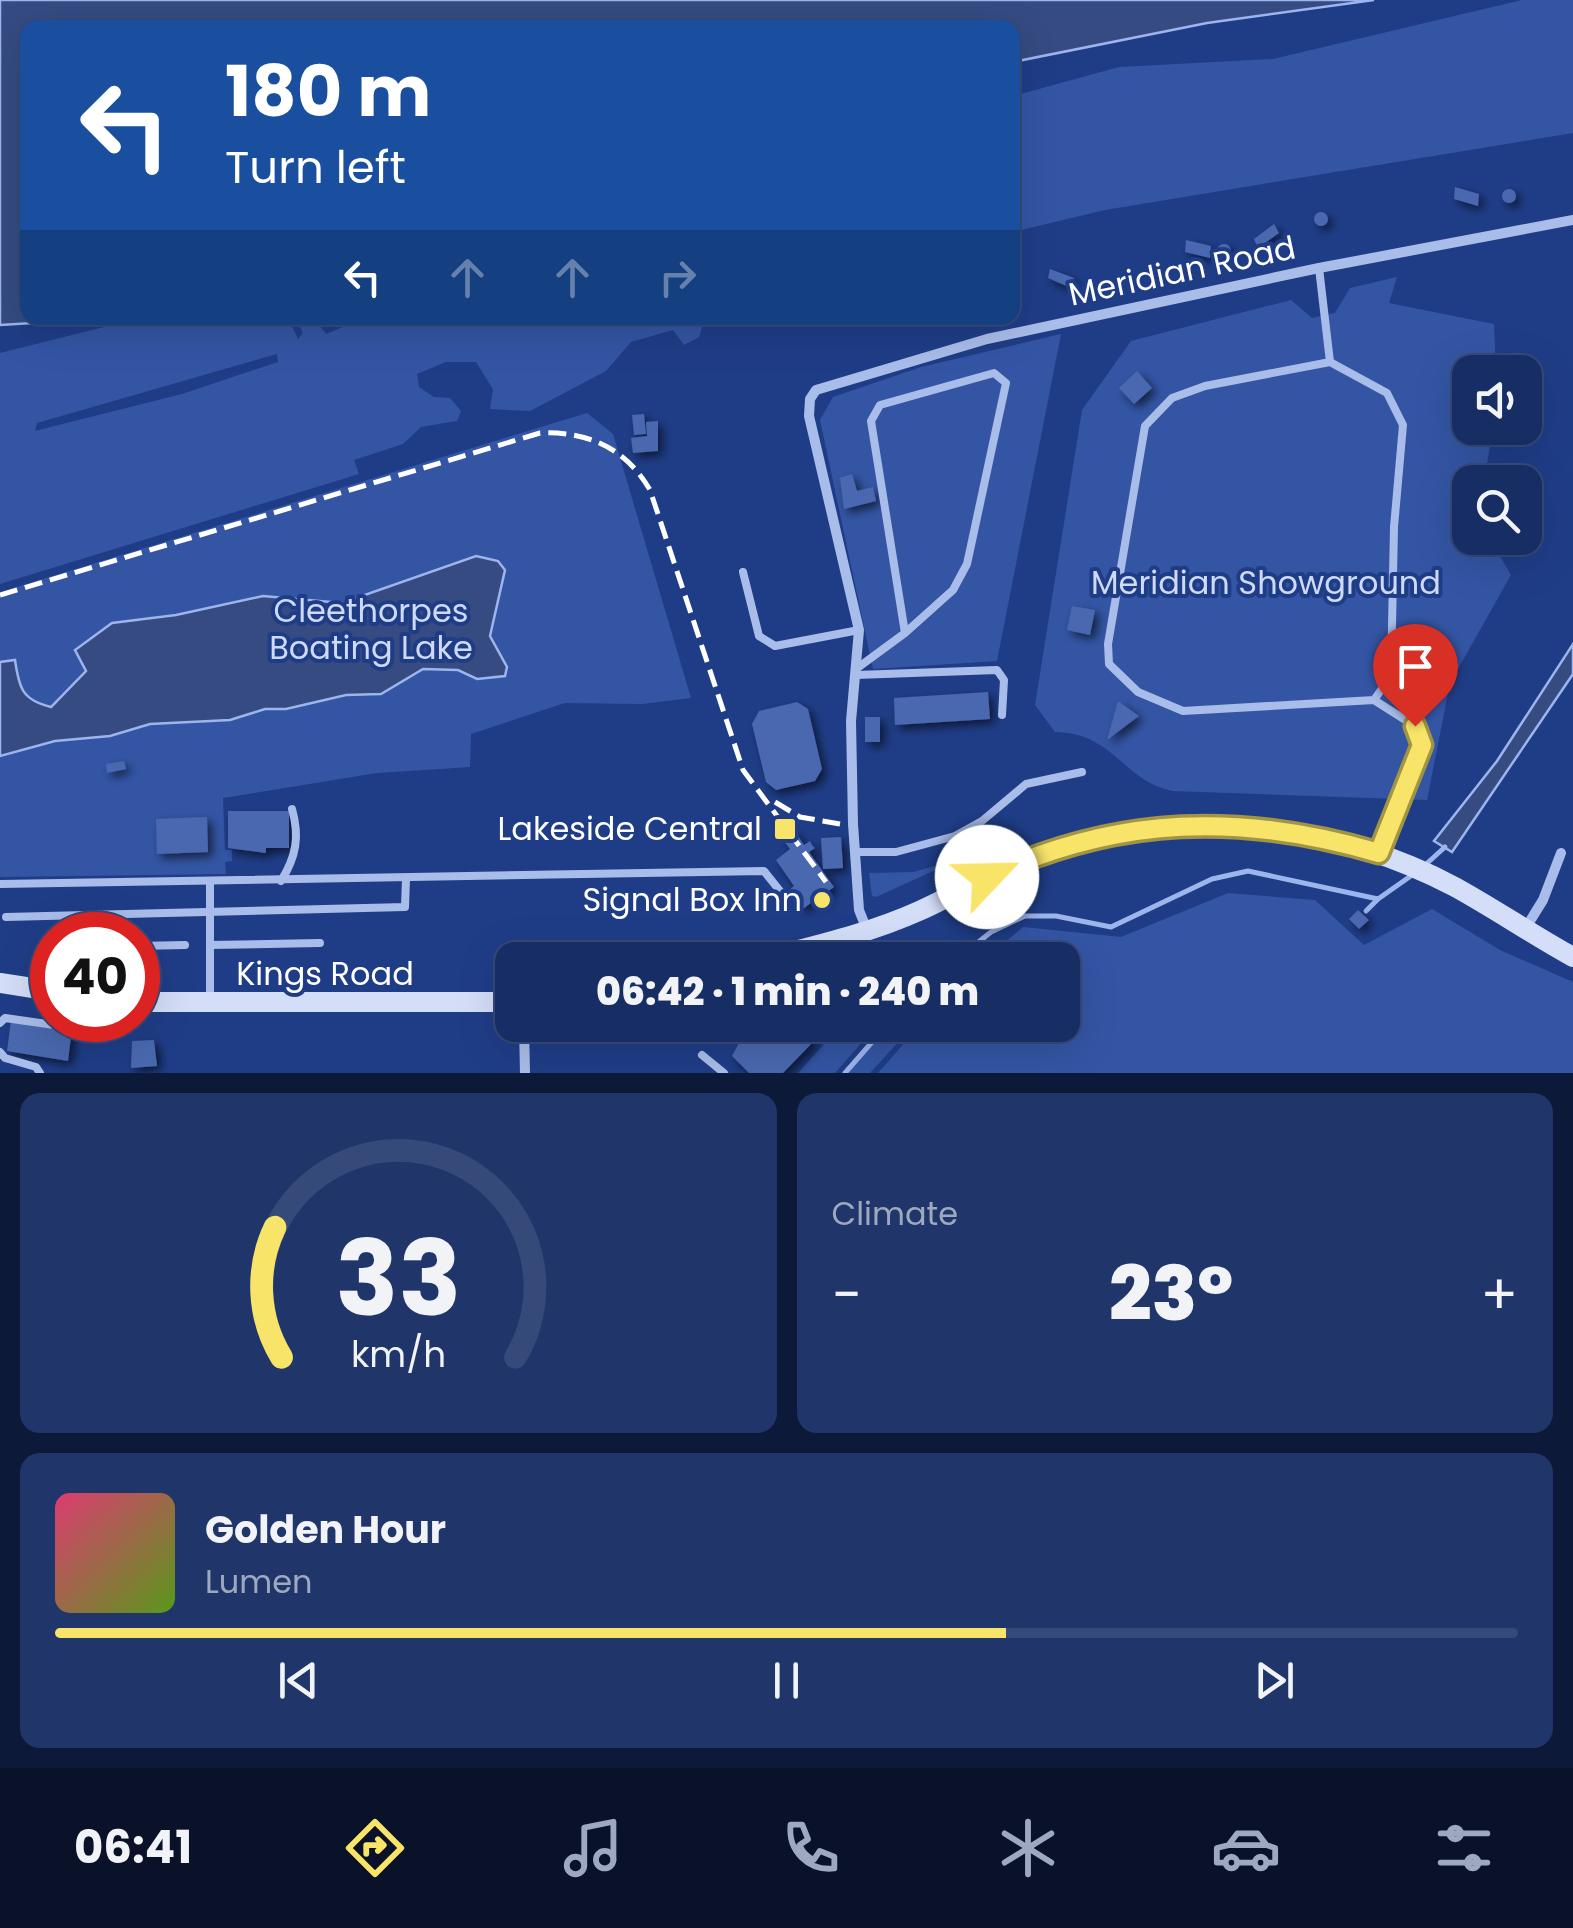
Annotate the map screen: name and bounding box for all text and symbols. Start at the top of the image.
text: 180 m [225,42,431,141]
icon: left [60,60,190,190]
text: Turn left [225,136,406,199]
street label: Meridian Road [1064,225,1299,316]
icon: left [335,250,390,305]
icon: ahead [440,250,495,305]
icon: ahead [545,250,600,305]
icon: right [650,250,705,305]
map controls [1452,355,1542,555]
button: sound [1452,355,1542,445]
button: search [1452,465,1542,555]
park label: Meridian Showground [1091,560,1441,605]
park label: Cleethorpes Boating Lake [269,588,473,670]
pin [1373,624,1458,727]
icon: arrive [1388,639,1443,694]
place label: Lakeside Central [498,806,762,851]
marker: Lakeside Central [772,816,798,842]
position arrow [935,825,1039,929]
place label: Signal Box Inn [582,877,802,922]
marker: Signal Box Inn [811,889,833,911]
speed limit sign: 40 [30,912,160,1042]
street label: Kings Road [236,951,414,996]
text: 06:42 · 1 min · 240 m [596,965,979,1018]
text: Climate [832,1191,958,1236]
text: 33 [335,1206,461,1351]
text: 23° [1109,1241,1233,1346]
text: − [832,1256,862,1333]
text: + [1480,1256,1518,1333]
text: km/h [351,1329,446,1380]
text: Golden Hour [205,1503,446,1556]
text: Lumen [205,1559,313,1604]
icon: previous [271,1653,326,1708]
icon: pause [759,1653,814,1708]
icon: next [1247,1653,1302,1708]
icon: directions [340,1813,410,1883]
icon: music [558,1813,628,1883]
icon: phone [776,1813,846,1883]
icon: climate [993,1813,1063,1883]
icon: car [1211,1813,1281,1883]
icon: filters [1429,1813,1499,1883]
text: 06:41 [74,1816,192,1879]

